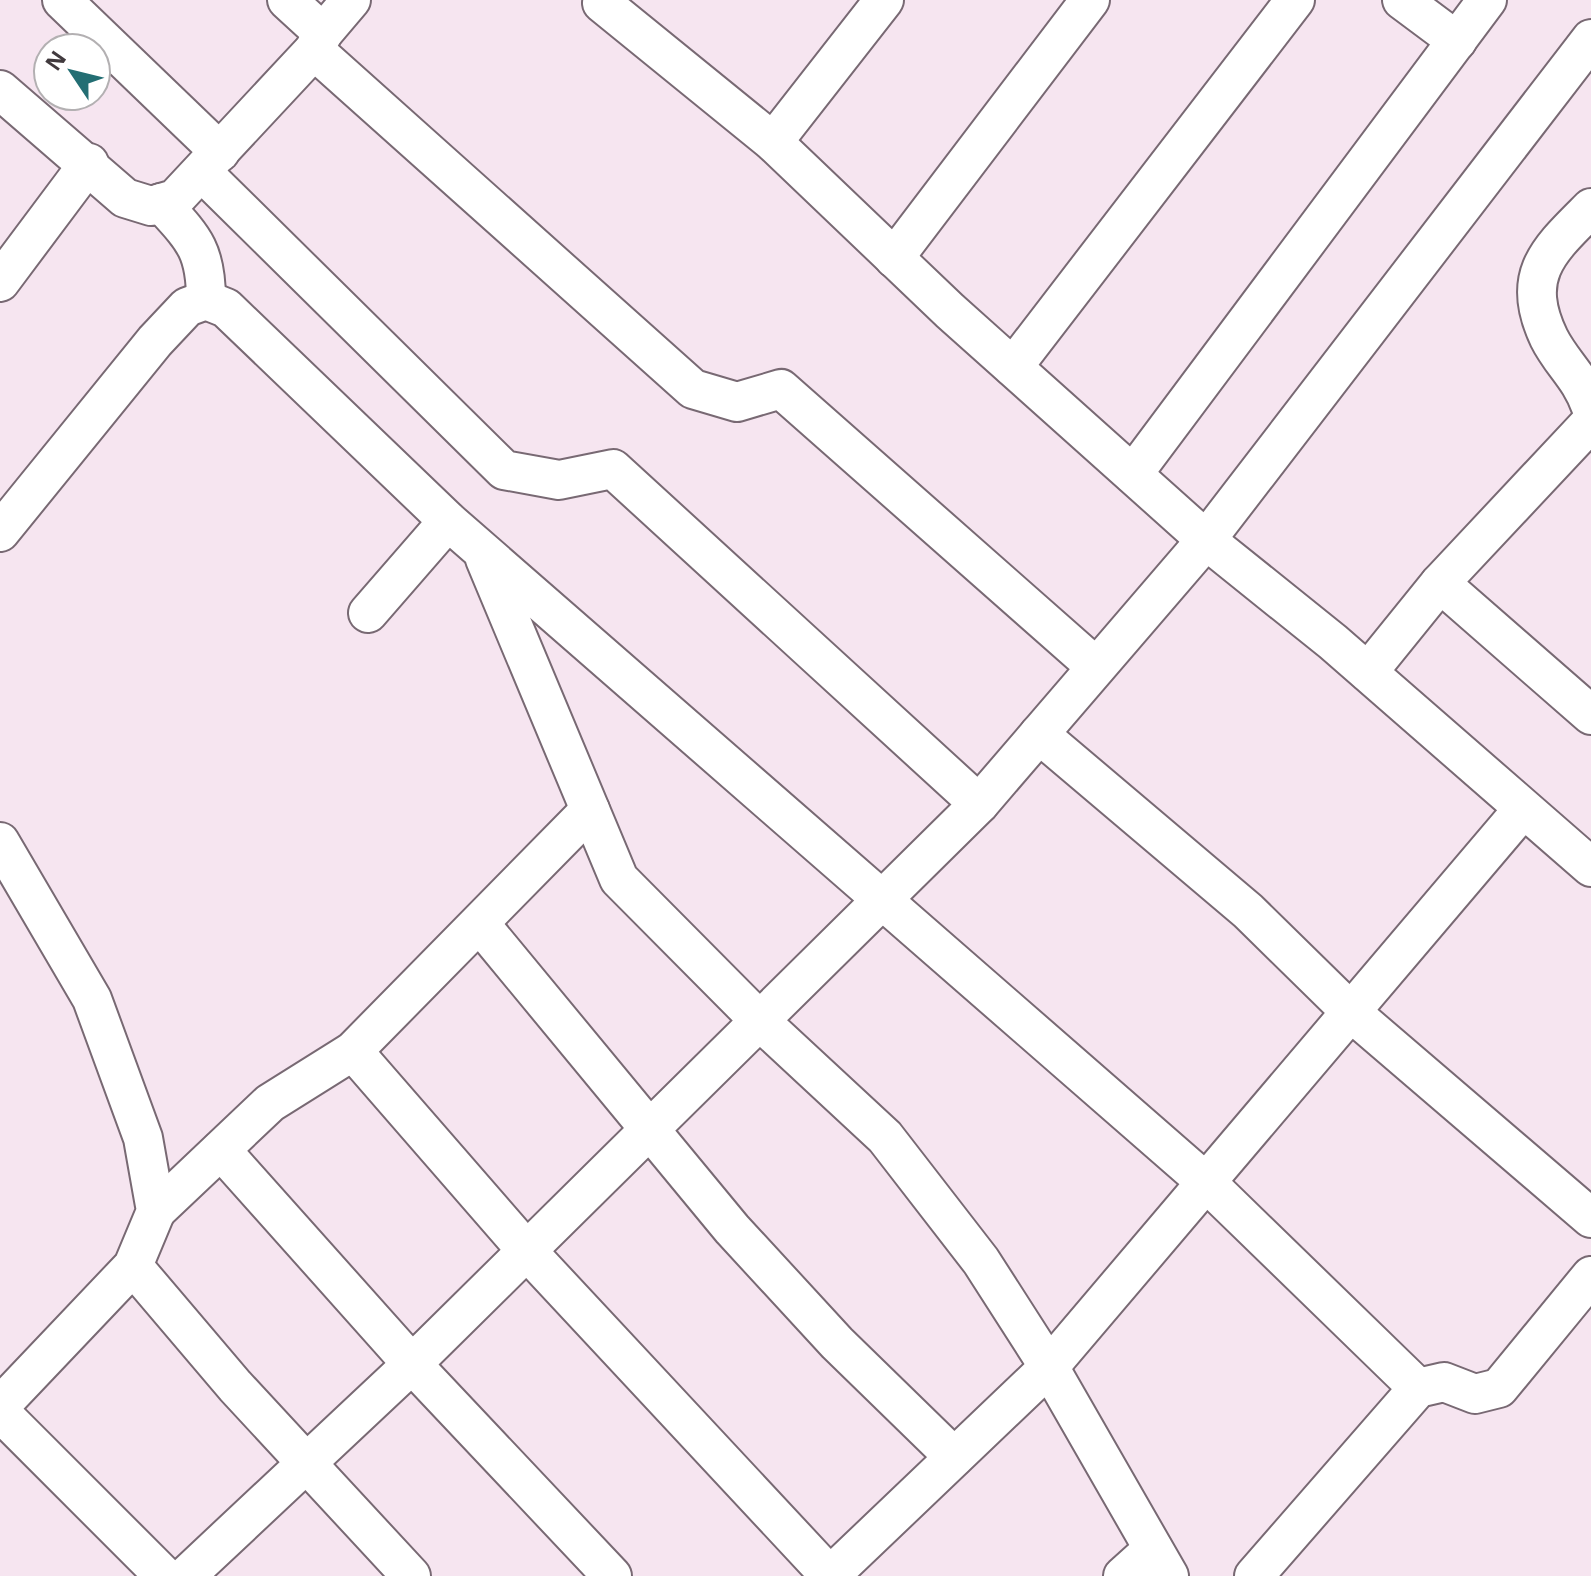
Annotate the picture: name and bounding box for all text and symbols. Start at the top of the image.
north arrow [32,32,112,112]
text: N [37,44,72,76]

